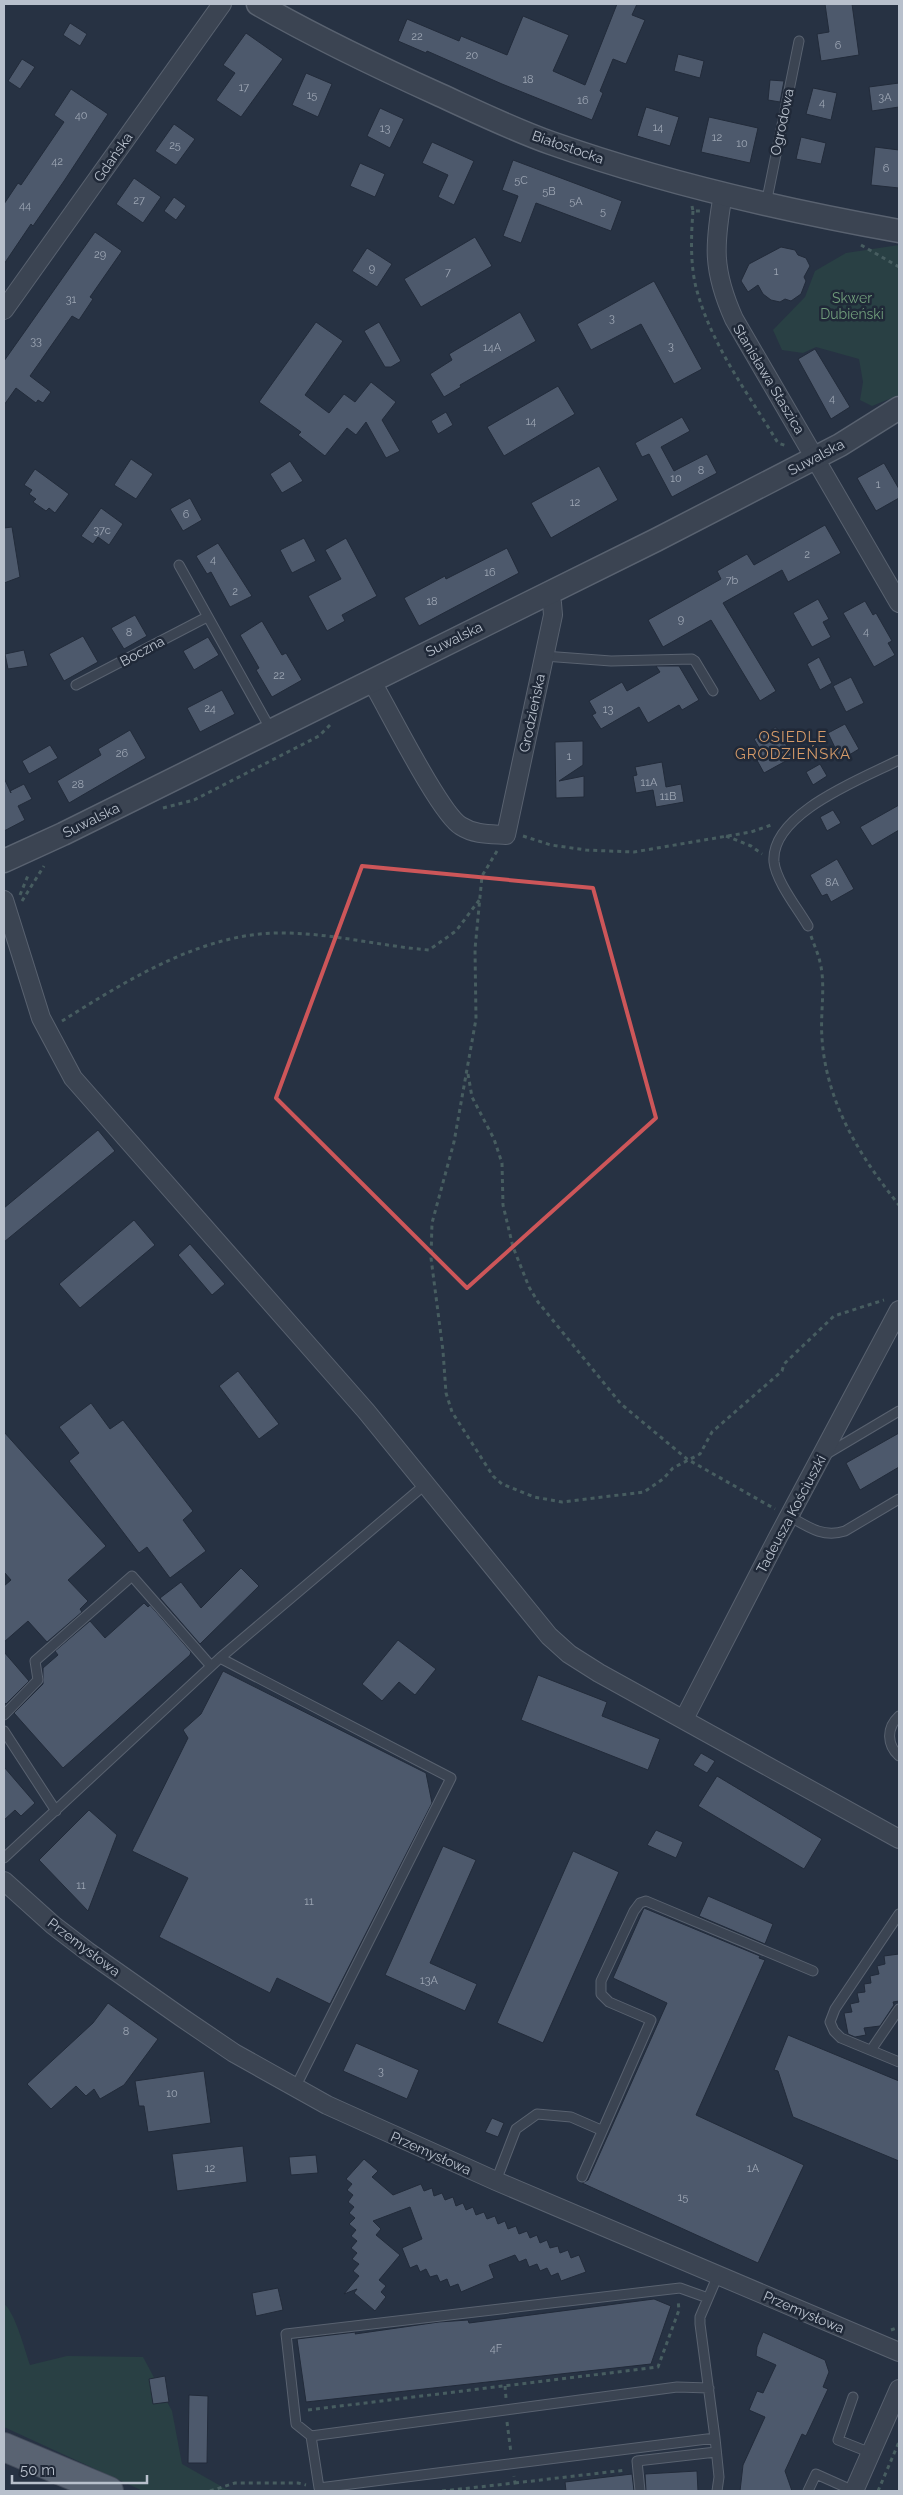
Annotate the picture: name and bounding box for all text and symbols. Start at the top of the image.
house number: 22 [411,30,423,43]
house number: 6 [835,39,842,52]
house number: 20 [466,49,478,62]
house number: 18 [522,73,534,86]
house number: 17 [239,81,249,94]
street label: Ogrodowa [767,87,797,157]
house number: 15 [307,89,317,102]
house number: 3A [878,91,892,104]
house number: 16 [577,94,589,107]
house number: 4 [819,96,825,109]
house number: 40 [75,109,88,122]
house number: 14 [653,121,663,134]
house number: 13 [380,122,390,135]
street label: Białostocka [530,127,606,167]
street label: Gdańska [90,129,136,185]
house number: 12 [712,131,722,144]
house number: 10 [736,137,748,150]
house number: 25 [169,139,181,152]
house number: 42 [51,155,63,168]
house number: 6 [883,162,890,175]
house number: 5C [514,174,528,187]
house number: 5B [542,185,556,198]
house number: 27 [133,194,145,207]
house number: 5A [569,195,583,208]
house number: 44 [19,199,31,212]
house number: 5 [600,205,606,218]
house number: 29 [94,248,106,261]
house number: 9 [369,262,375,275]
house number: 1 [774,265,779,278]
house number: 7 [445,266,451,279]
park label: Skwer Dubieński [820,290,884,322]
house number: 31 [66,293,77,306]
house number: 3 [609,312,615,325]
street label: Stanisława Staszica [730,321,808,437]
house number: 33 [30,335,42,348]
house number: 3 [668,340,674,353]
house number: 14A [483,341,502,354]
house number: 4 [829,392,835,405]
house number: 14 [526,415,536,428]
street label: Suwalska [785,436,847,478]
house number: 8 [698,464,704,477]
house number: 10 [670,472,682,485]
house number: 1 [876,478,881,491]
house number: 12 [570,496,580,509]
house number: 6 [183,508,190,521]
house number: 37c [93,524,111,537]
house number: 2 [804,548,810,561]
house number: 4 [210,553,216,566]
house number: 16 [484,566,496,579]
house number: 7b [726,574,739,587]
house number: 2 [232,585,238,598]
house number: 18 [426,595,438,608]
house number: 9 [678,613,684,626]
street label: Suwalska [423,618,485,660]
house number: 4 [863,625,869,638]
house number: 8 [126,626,132,639]
street label: Boczna [117,633,167,669]
house number: 22 [273,669,285,682]
street label: Grodzieńska [516,672,548,754]
house number: 24 [204,702,216,715]
house number: 13 [603,703,613,716]
district label: OSIEDLE GRODZIEŃSKA [735,728,851,763]
house number: 26 [116,747,129,760]
house number: 1 [567,750,572,763]
house number: 11A [641,776,658,789]
house number: 28 [72,778,84,791]
house number: 11B [660,790,676,803]
street label: Suwalska [60,799,122,841]
house number: 8A [825,876,839,889]
street label: Tadeusza Kościuszki [753,1452,829,1576]
house number: 11 [76,1879,86,1892]
house number: 11 [304,1895,314,1908]
street label: Przemysłowa [45,1915,123,1979]
house number: 13A [420,1974,439,1987]
house number: 8 [123,2025,129,2038]
house number: 3 [378,2065,384,2078]
house number: 10 [166,2087,178,2100]
street label: Przemysłowa [388,2128,474,2178]
house number: 12 [205,2162,215,2175]
house number: 1A [747,2162,760,2175]
house number: 15 [678,2191,688,2204]
street label: Przemysłowa [761,2288,847,2336]
house number: 4F [490,2342,503,2355]
scale bar [12,2452,148,2484]
text: 50 m [20,2461,55,2479]

